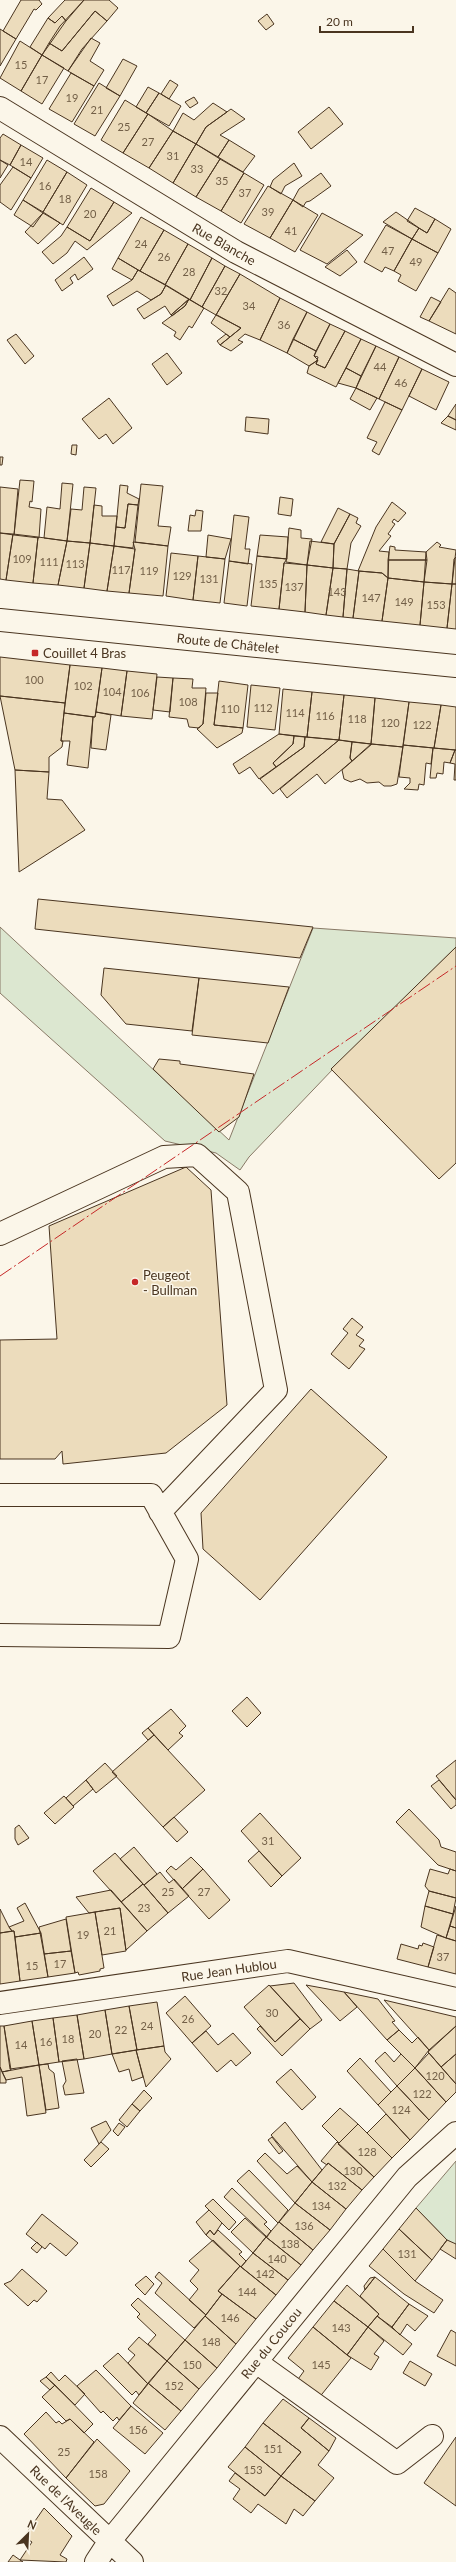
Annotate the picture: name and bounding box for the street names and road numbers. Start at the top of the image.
street label: Rue Blanche [189,219,259,269]
street label: Route de Châtelet [176,630,280,656]
street label: Rue Jean Hublou [180,1955,278,1985]
street label: Rue du Coucou [237,2304,305,2382]
street label: Rue de l'Aveugle [27,2462,105,2538]

